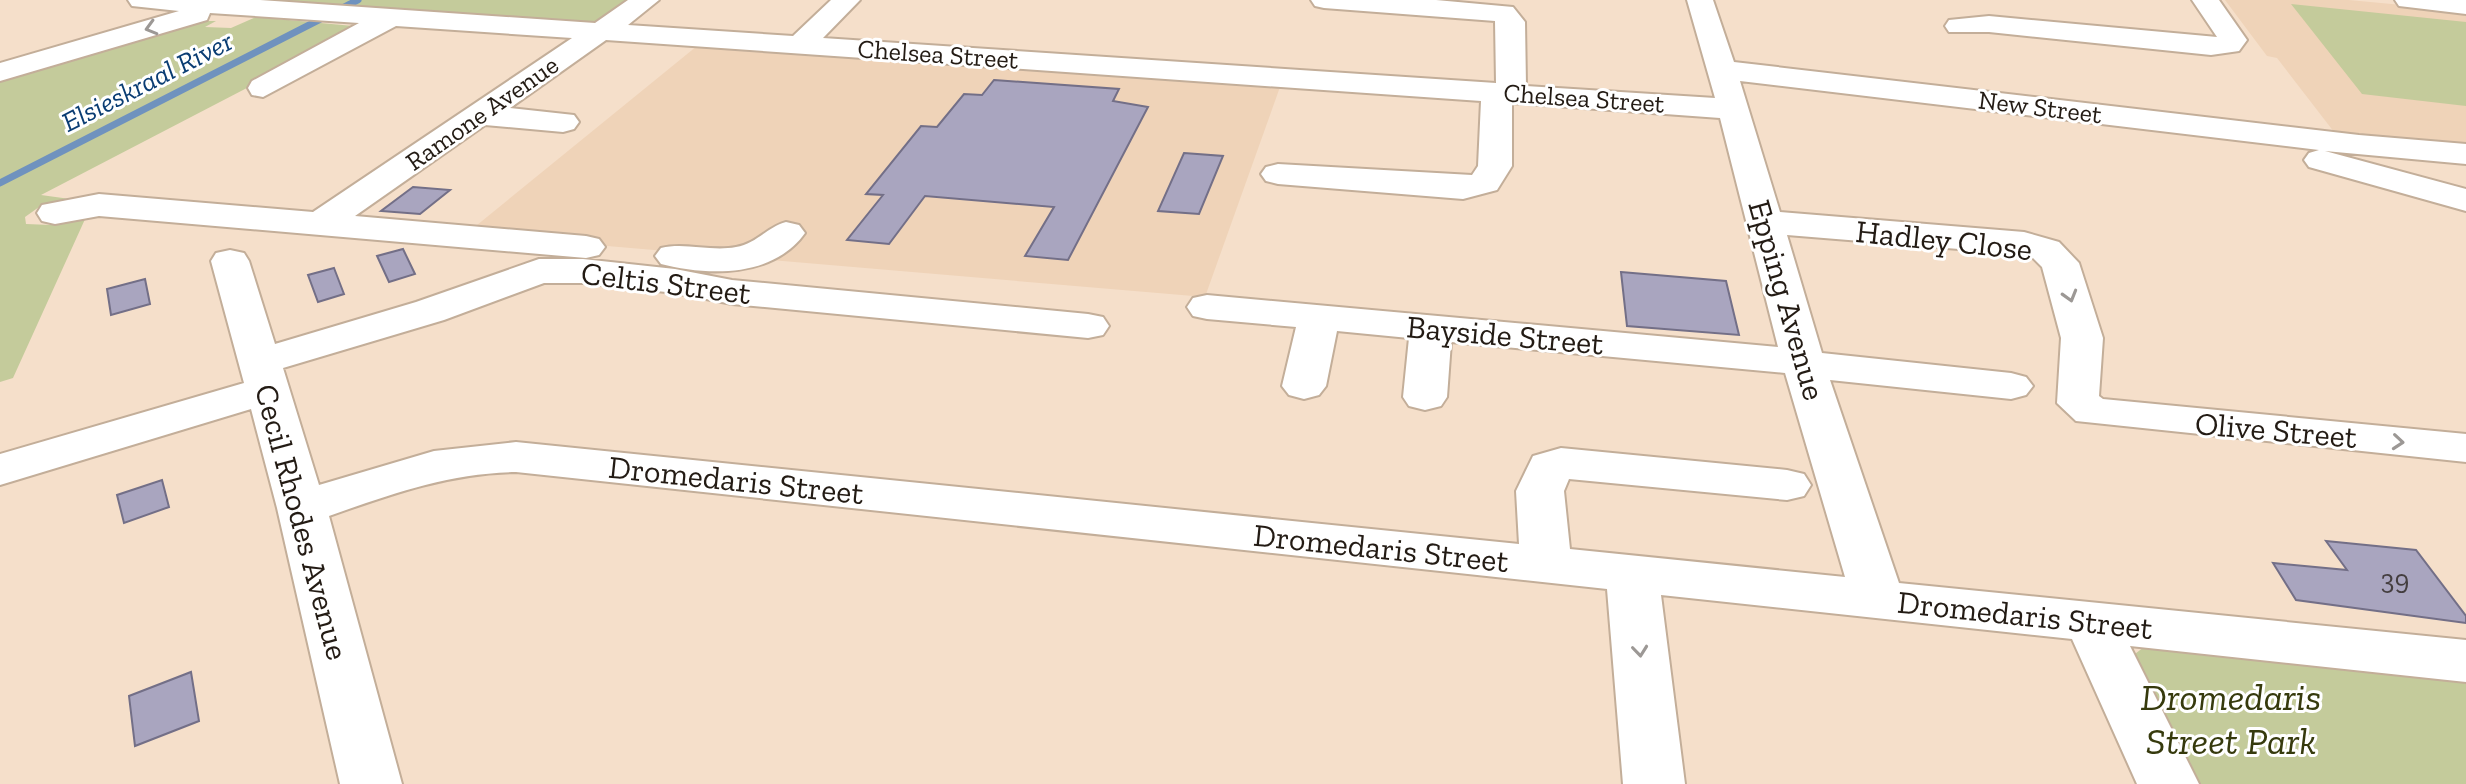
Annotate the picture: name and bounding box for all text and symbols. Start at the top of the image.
one-way arrow [144,19,158,35]
water label: Elsieskraal River [56,24,239,139]
street label: Chelsea Street [857,32,1020,76]
street label: Ramone Avenue [400,49,564,177]
street label: Chelsea Street [1503,76,1666,120]
street label: New Street [1976,84,2104,130]
street label: Epping Avenue [1740,195,1834,405]
street label: Hadley Close [1854,212,2034,268]
street label: Celtis Street [579,254,753,312]
one-way arrow [2061,289,2077,303]
street label: Bayside Street [1405,307,1605,363]
street label: Cecil Rhodes Avenue [247,380,357,664]
street label: Olive Street [2193,404,2359,456]
one-way arrow [2392,433,2405,450]
street label: Dromedaris Street [607,448,865,512]
street label: Dromedaris Street [1252,516,1510,580]
house number: 39 [2381,563,2409,596]
street label: Dromedaris Street [1896,583,2154,647]
one-way arrow [1632,645,1649,658]
park label: Dromedaris Street Park [2141,674,2321,764]

